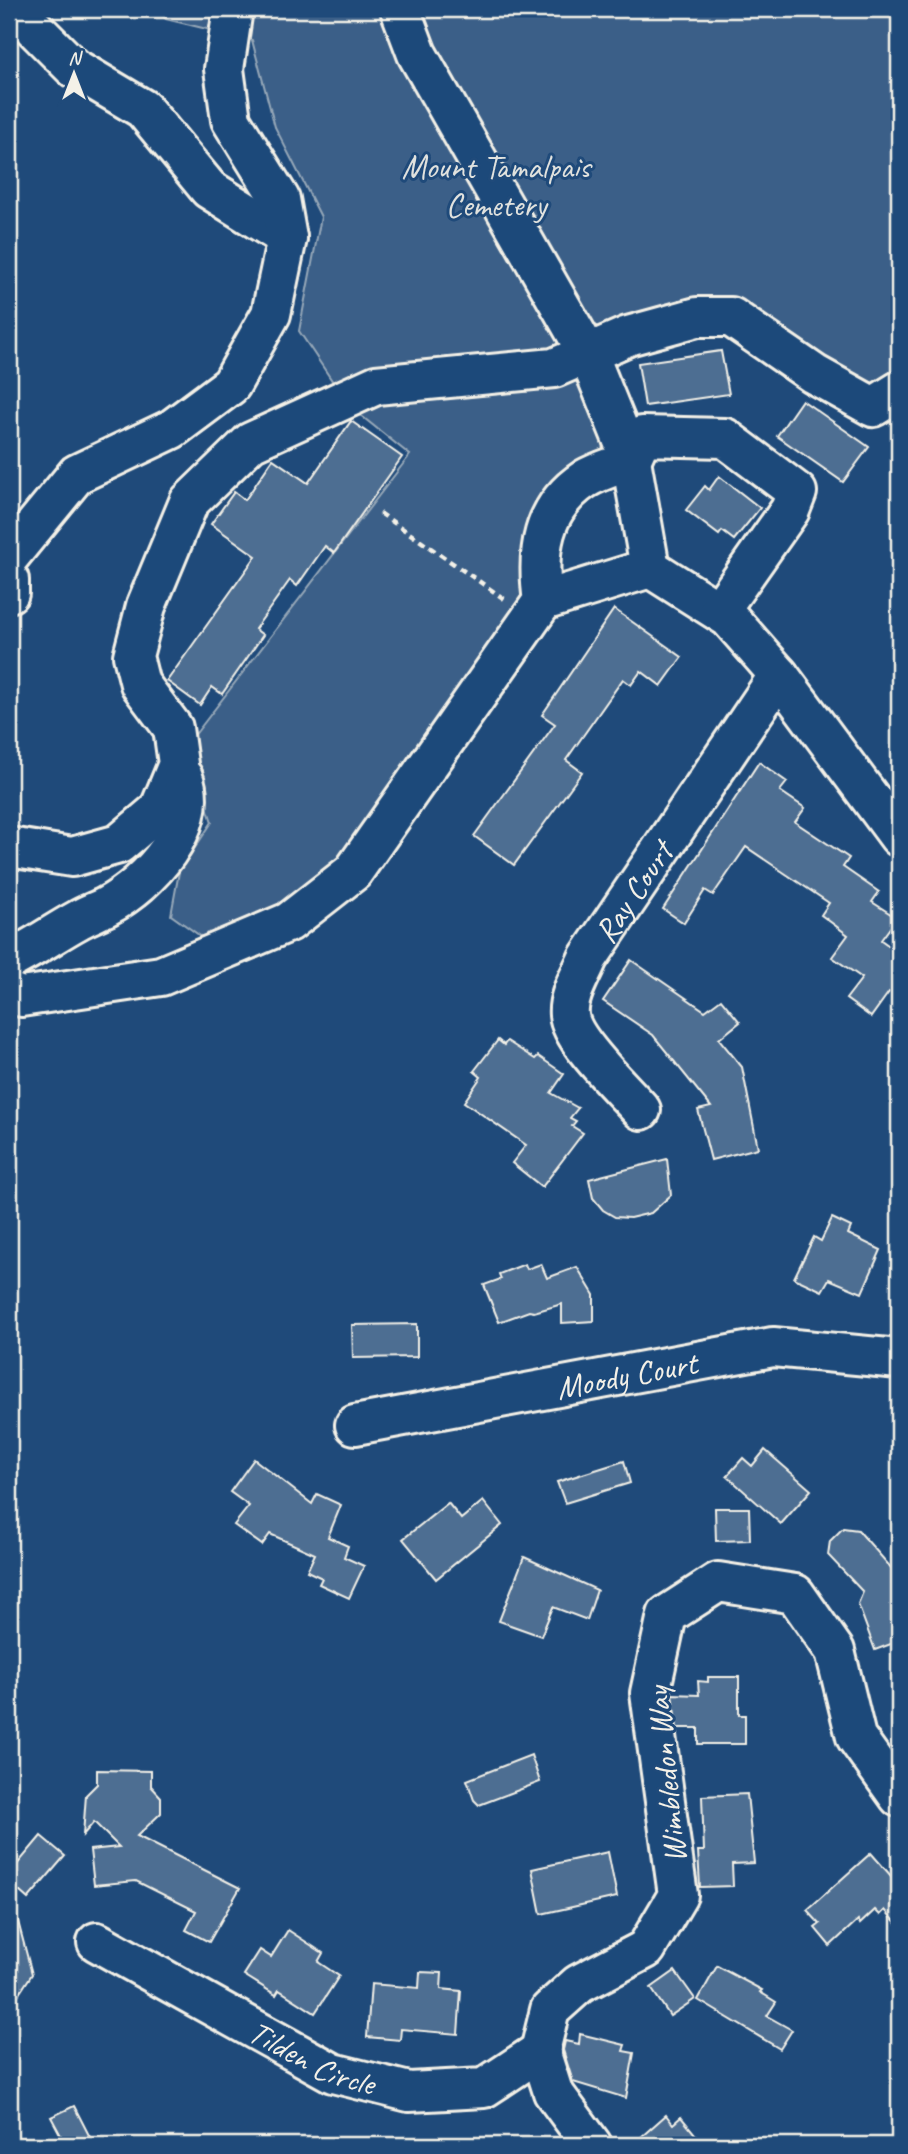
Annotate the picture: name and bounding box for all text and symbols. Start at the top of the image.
north arrow [38,38,108,108]
text: N [68,46,83,70]
park label: Mount Tamalpais Cemetery [402,146,593,226]
street label: Ray Court [584,831,685,951]
street label: Moody Court [553,1341,703,1409]
street label: Wimbledon Way [636,1682,696,1865]
street label: Tilden Circle [242,2011,381,2105]

